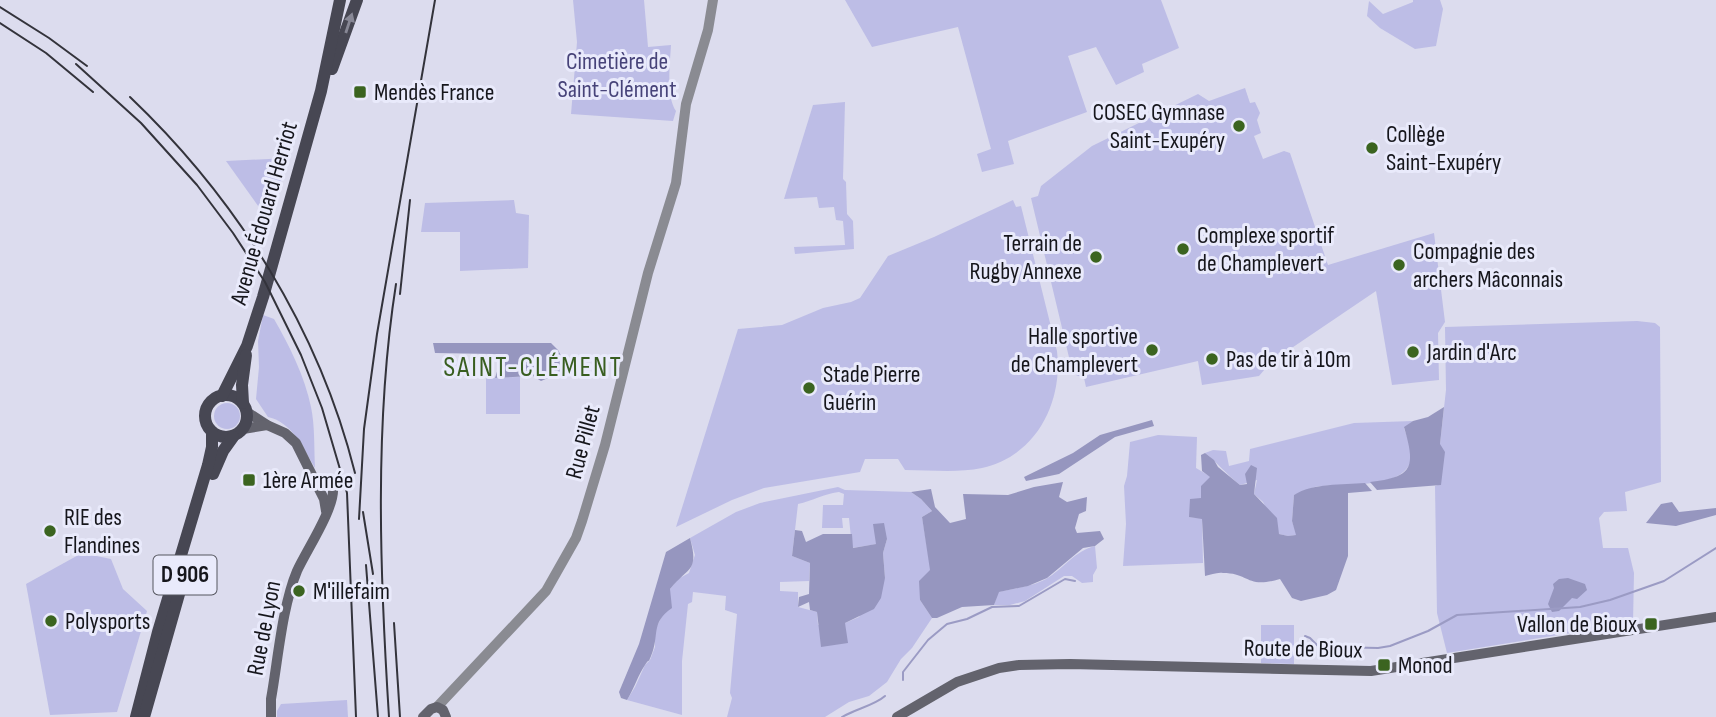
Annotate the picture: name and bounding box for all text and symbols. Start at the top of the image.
one-way arrow [344,13,355,34]
park label: Cimetière de Saint-Clément [557,47,677,104]
place label: Mendès France [374,78,495,107]
marker: Mendès France [352,84,368,100]
place label: COSEC Gymnase Saint-Exupéry [1092,98,1225,155]
street label: Avenue Édouard Herriot [224,118,304,309]
marker: COSEC Gymnase Saint-Exupéry [1231,118,1247,134]
place label: Collège Saint-Exupéry [1386,120,1501,177]
marker: Collège Saint-Exupéry [1364,140,1380,156]
place label: Complexe sportif de Champlevert [1197,221,1335,278]
place label: Terrain de Rugby Annexe [969,229,1082,286]
place label: Compagnie des archers Mâconnais [1413,237,1563,294]
marker: Complexe sportif de Champlevert [1175,241,1191,257]
marker: Terrain de Rugby Annexe [1088,249,1104,265]
marker: Compagnie des archers Mâconnais [1391,257,1407,273]
place label: Halle sportive de Champlevert [1011,322,1138,379]
place label: Jardin d'Arc [1426,338,1517,367]
marker: Halle sportive de Champlevert [1144,342,1160,358]
marker: Jardin d'Arc [1405,344,1421,360]
place label: Pas de tir à 10m [1226,345,1351,374]
district label: SAINT-CLÉMENT [443,351,623,384]
marker: Pas de tir à 10m [1204,351,1220,367]
place label: Stade Pierre Guérin [823,360,920,417]
marker: Stade Pierre Guérin [801,380,817,396]
street label: Rue Pillet [559,402,607,482]
place label: 1ère Armée [263,466,353,495]
marker: 1ère Armée [241,472,257,488]
place label: RIE des Flandines [64,503,140,560]
marker: RIE des Flandines [42,523,58,539]
road number: D 906 [154,555,216,594]
place label: M'illefaim [313,577,390,606]
street label: Rue de Lyon [241,578,287,678]
marker: M'illefaim [291,583,307,599]
place label: Polysports [65,607,150,636]
place label: Vallon de Bioux [1517,610,1637,639]
marker: Polysports [43,613,59,629]
marker: Vallon de Bioux [1643,616,1659,632]
street label: Route de Bioux [1243,633,1363,665]
place label: Monod [1398,651,1452,680]
marker: Monod [1376,657,1392,673]

